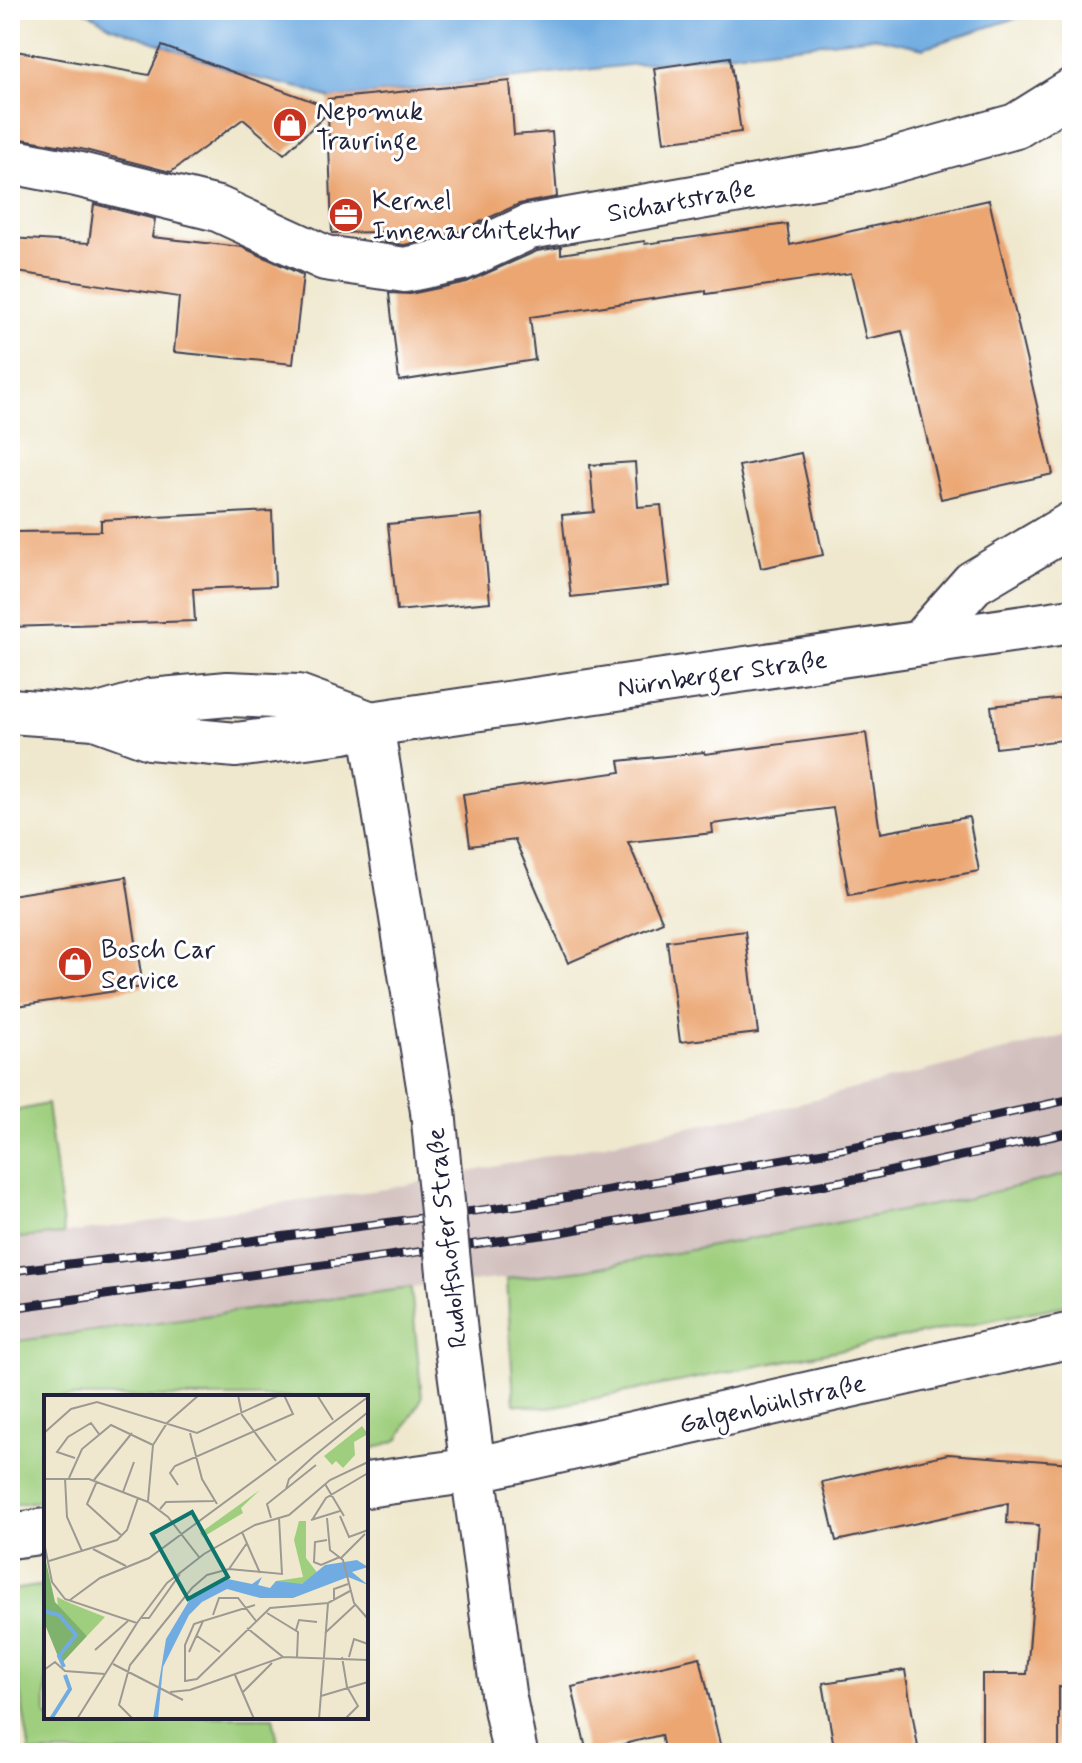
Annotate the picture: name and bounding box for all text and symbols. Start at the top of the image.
place label: Nepomuk Trauringe [316,95,423,162]
shop icon: Nepomuk Trauringe [271,106,309,144]
street label: Sichartstraße [605,172,758,232]
place label: Kernel Innenarchitektur [372,185,581,249]
office icon: Kernel Innenarchitektur [327,196,365,234]
street label: Nürnberger Straße [615,643,830,710]
place label: Bosch Car Service [101,934,216,998]
shop icon: Bosch Car Service [56,945,94,983]
street label: Rudolfshofer Straße [419,1126,476,1350]
street label: Galgenbühlstraße [676,1367,870,1445]
inset map [44,1395,368,1719]

